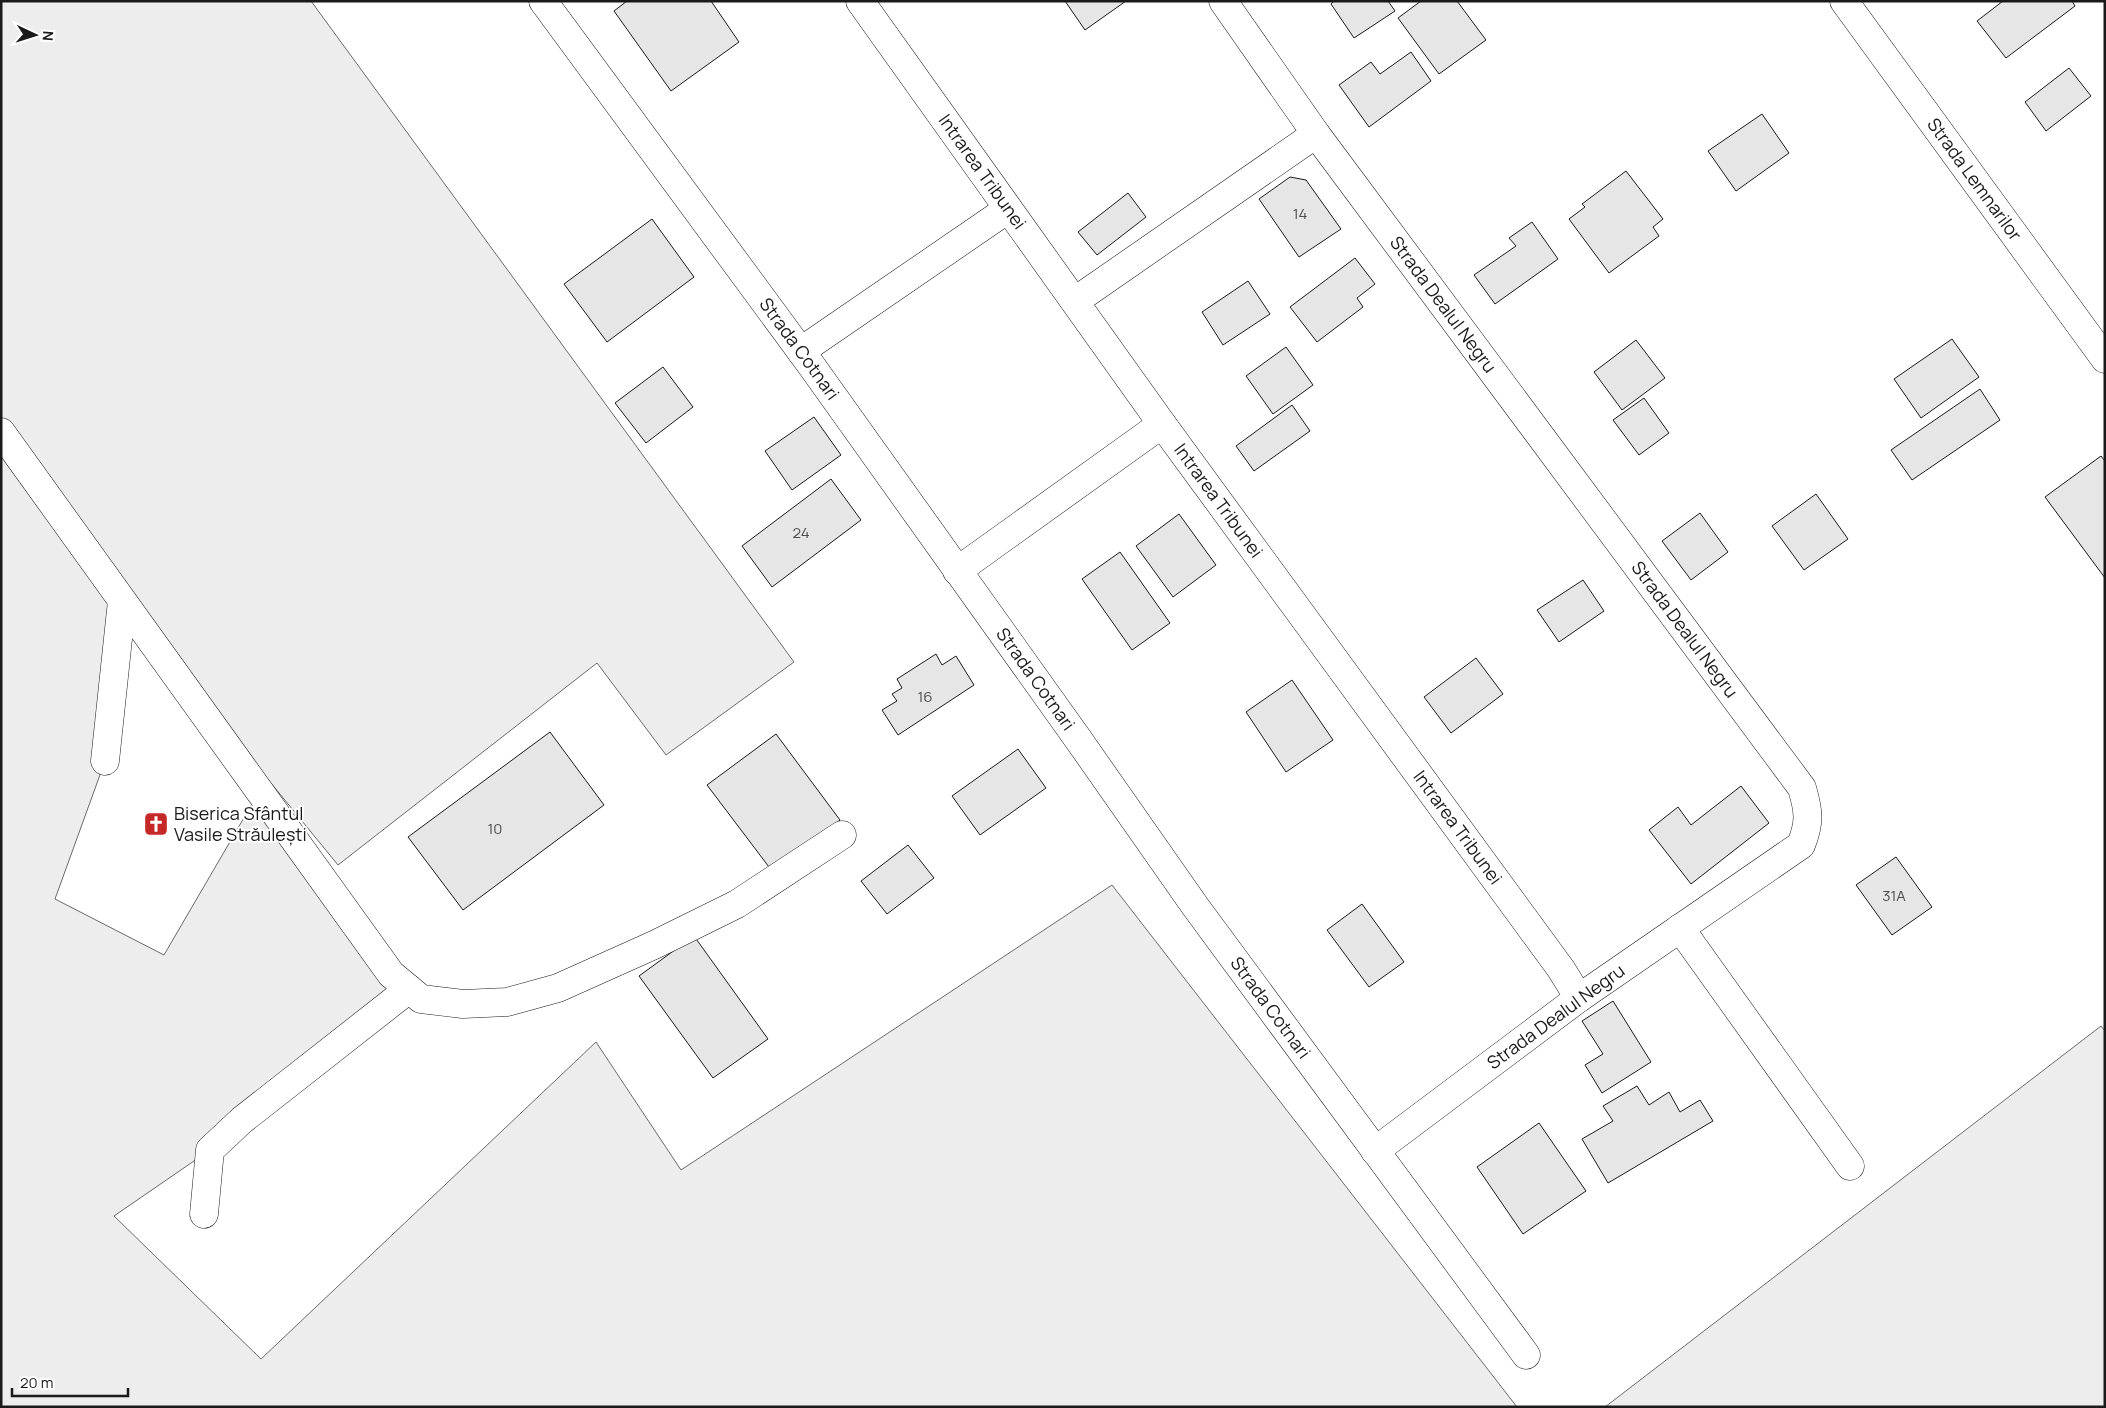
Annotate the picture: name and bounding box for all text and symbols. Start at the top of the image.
north arrow [10,10,60,60]
text: N [39,30,58,42]
street label: Intrarea Tribunei [934,109,1032,234]
street label: Strada Lemnarilor [1922,113,2028,246]
house number: 14 [1293,203,1307,224]
street label: Strada Dealul Negru [1385,231,1502,377]
street label: Strada Cotnari [754,292,845,404]
street label: Intrarea Tribunei [1169,438,1269,562]
house number: 24 [792,522,810,543]
street label: Strada Dealul Negru [1627,556,1744,702]
street label: Strada Cotnari [991,622,1081,735]
house number: 16 [917,686,933,707]
street label: Intrarea Tribunei [1409,765,1508,889]
place label: Biserica Sfântul Vasile Străulești [174,801,307,846]
church icon: Biserica Sfântul Vasile Străulești [143,811,169,837]
house number: 10 [488,818,503,839]
house number: 31A [1882,885,1906,906]
street label: Strada Cotnari [1225,951,1316,1063]
street label: Strada Dealul Negru [1482,958,1629,1074]
scale bar [12,1366,129,1398]
text: 20 m [20,1372,53,1393]

